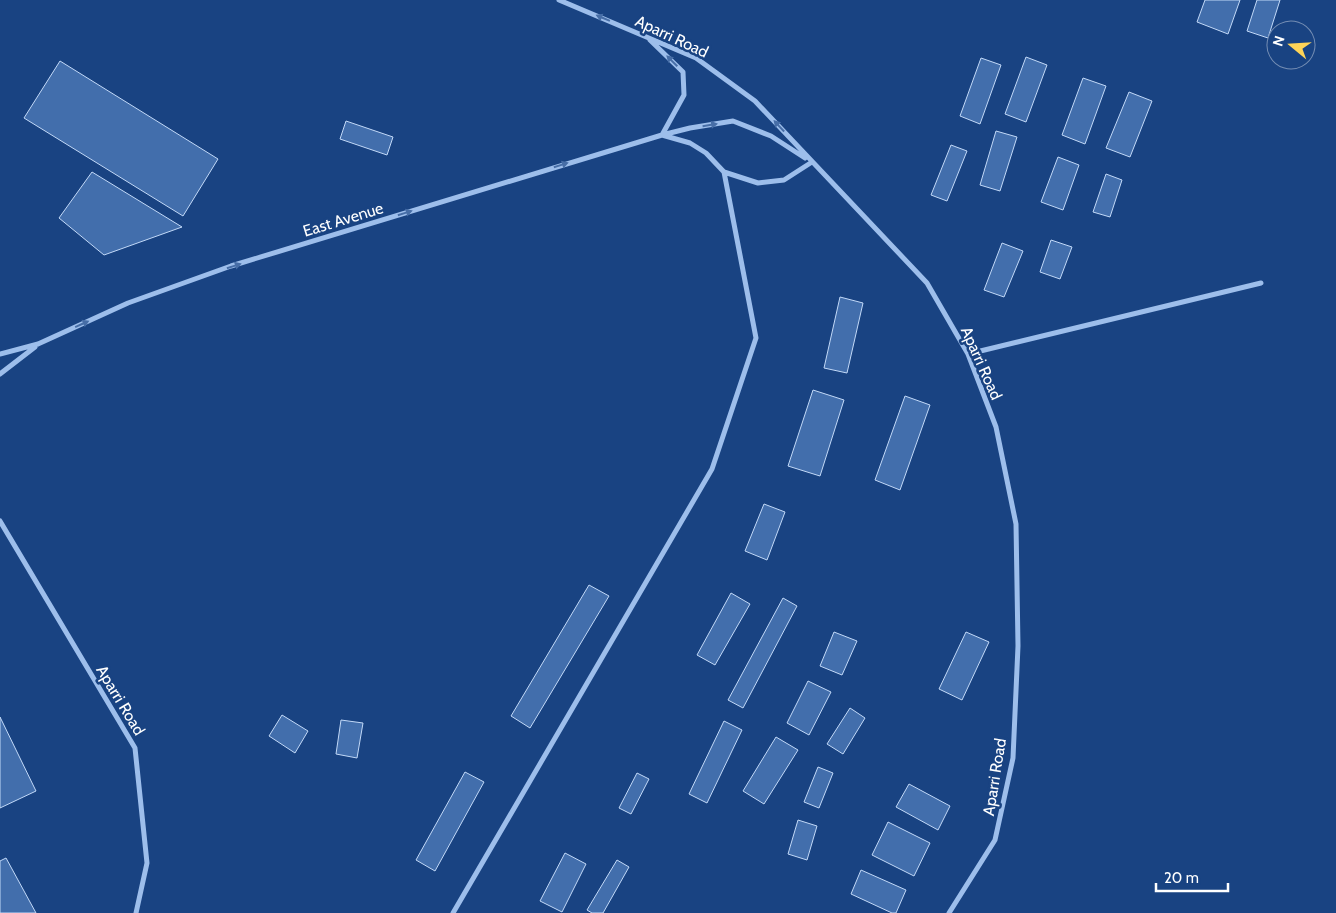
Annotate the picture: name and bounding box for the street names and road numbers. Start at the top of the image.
street label: Aparri Road [632,11,711,62]
street label: East Avenue [301,198,386,241]
street label: Aparri Road [957,324,1006,403]
street label: Aparri Road [92,662,149,739]
street label: Aparri Road [979,737,1010,817]

